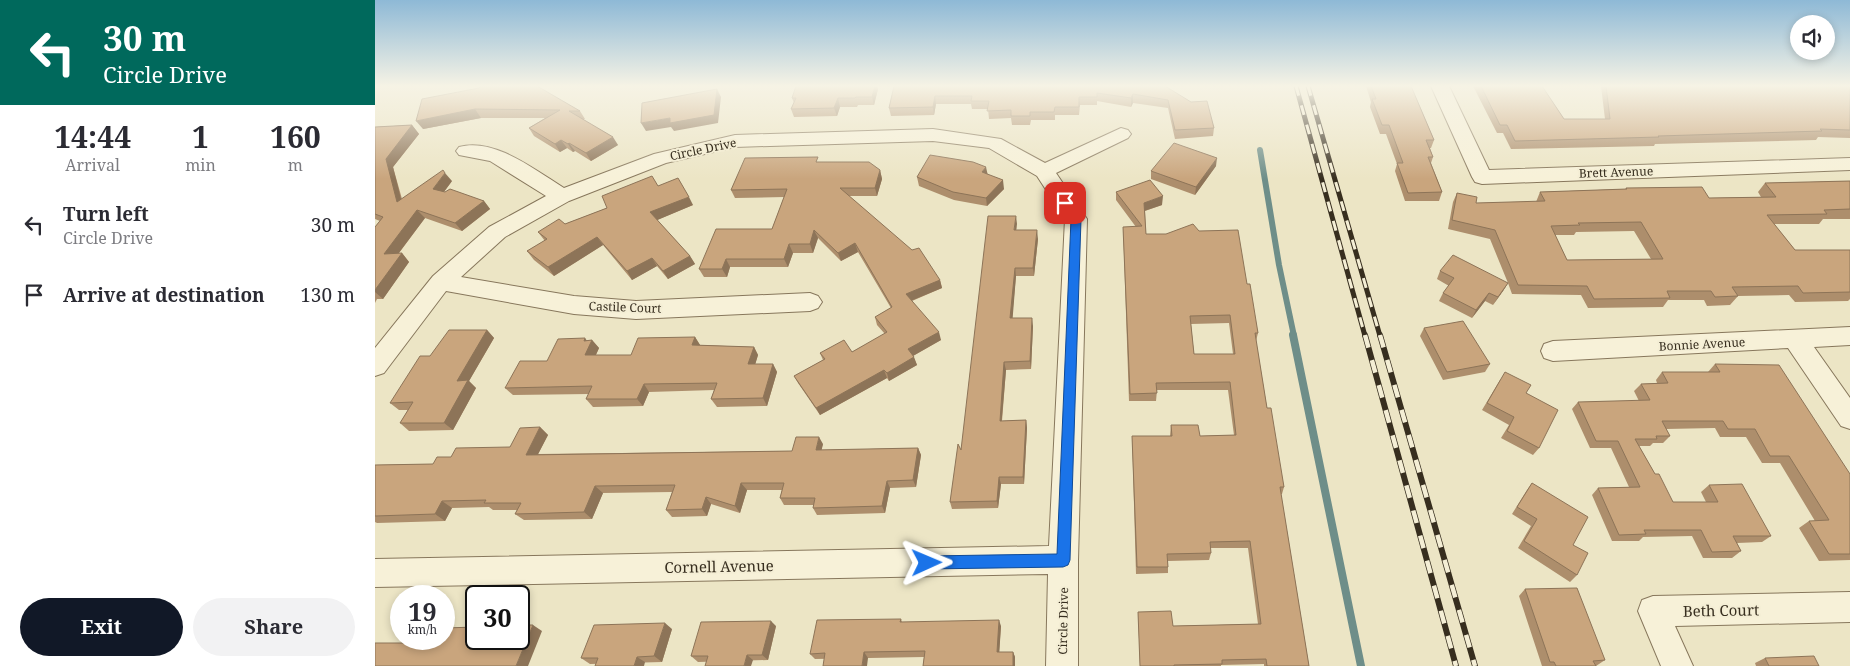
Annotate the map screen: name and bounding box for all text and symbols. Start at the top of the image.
text: 30 m [103,14,186,61]
map controls [1790,15,1835,60]
button: sound [1790,15,1835,60]
icon: left [20,20,85,85]
text: Circle Drive [103,59,227,89]
text: 14:44 [54,116,131,157]
text: 1 [192,116,209,157]
text: 160 [270,116,321,157]
street label: Circle Drive [668,134,738,164]
text: Arrival [65,154,120,176]
text: min [185,154,216,176]
text: m [288,154,303,176]
street label: Brett Avenue [1579,162,1653,182]
pin [1044,182,1086,224]
icon: arrive [1051,189,1079,217]
text: Turn left [63,201,149,227]
icon: left [20,211,48,239]
text: 30 m [311,212,355,238]
text: Circle Drive [63,227,153,249]
icon: arrive [20,281,48,309]
text: Arrive at destination [63,282,265,308]
text: 130 m [300,282,355,308]
street label: Castile Court [588,297,662,317]
street label: Bonnie Avenue [1658,333,1746,355]
position arrow [900,536,952,588]
street label: Cornell Avenue [664,555,774,577]
speed limit sign: 30 [465,585,530,650]
street label: Circle Drive [1054,587,1072,655]
text: 19 [408,594,437,628]
button: Exit [20,598,183,656]
button: Share [193,598,355,656]
street label: Beth Court [1683,599,1759,621]
text: km/h [408,621,437,638]

